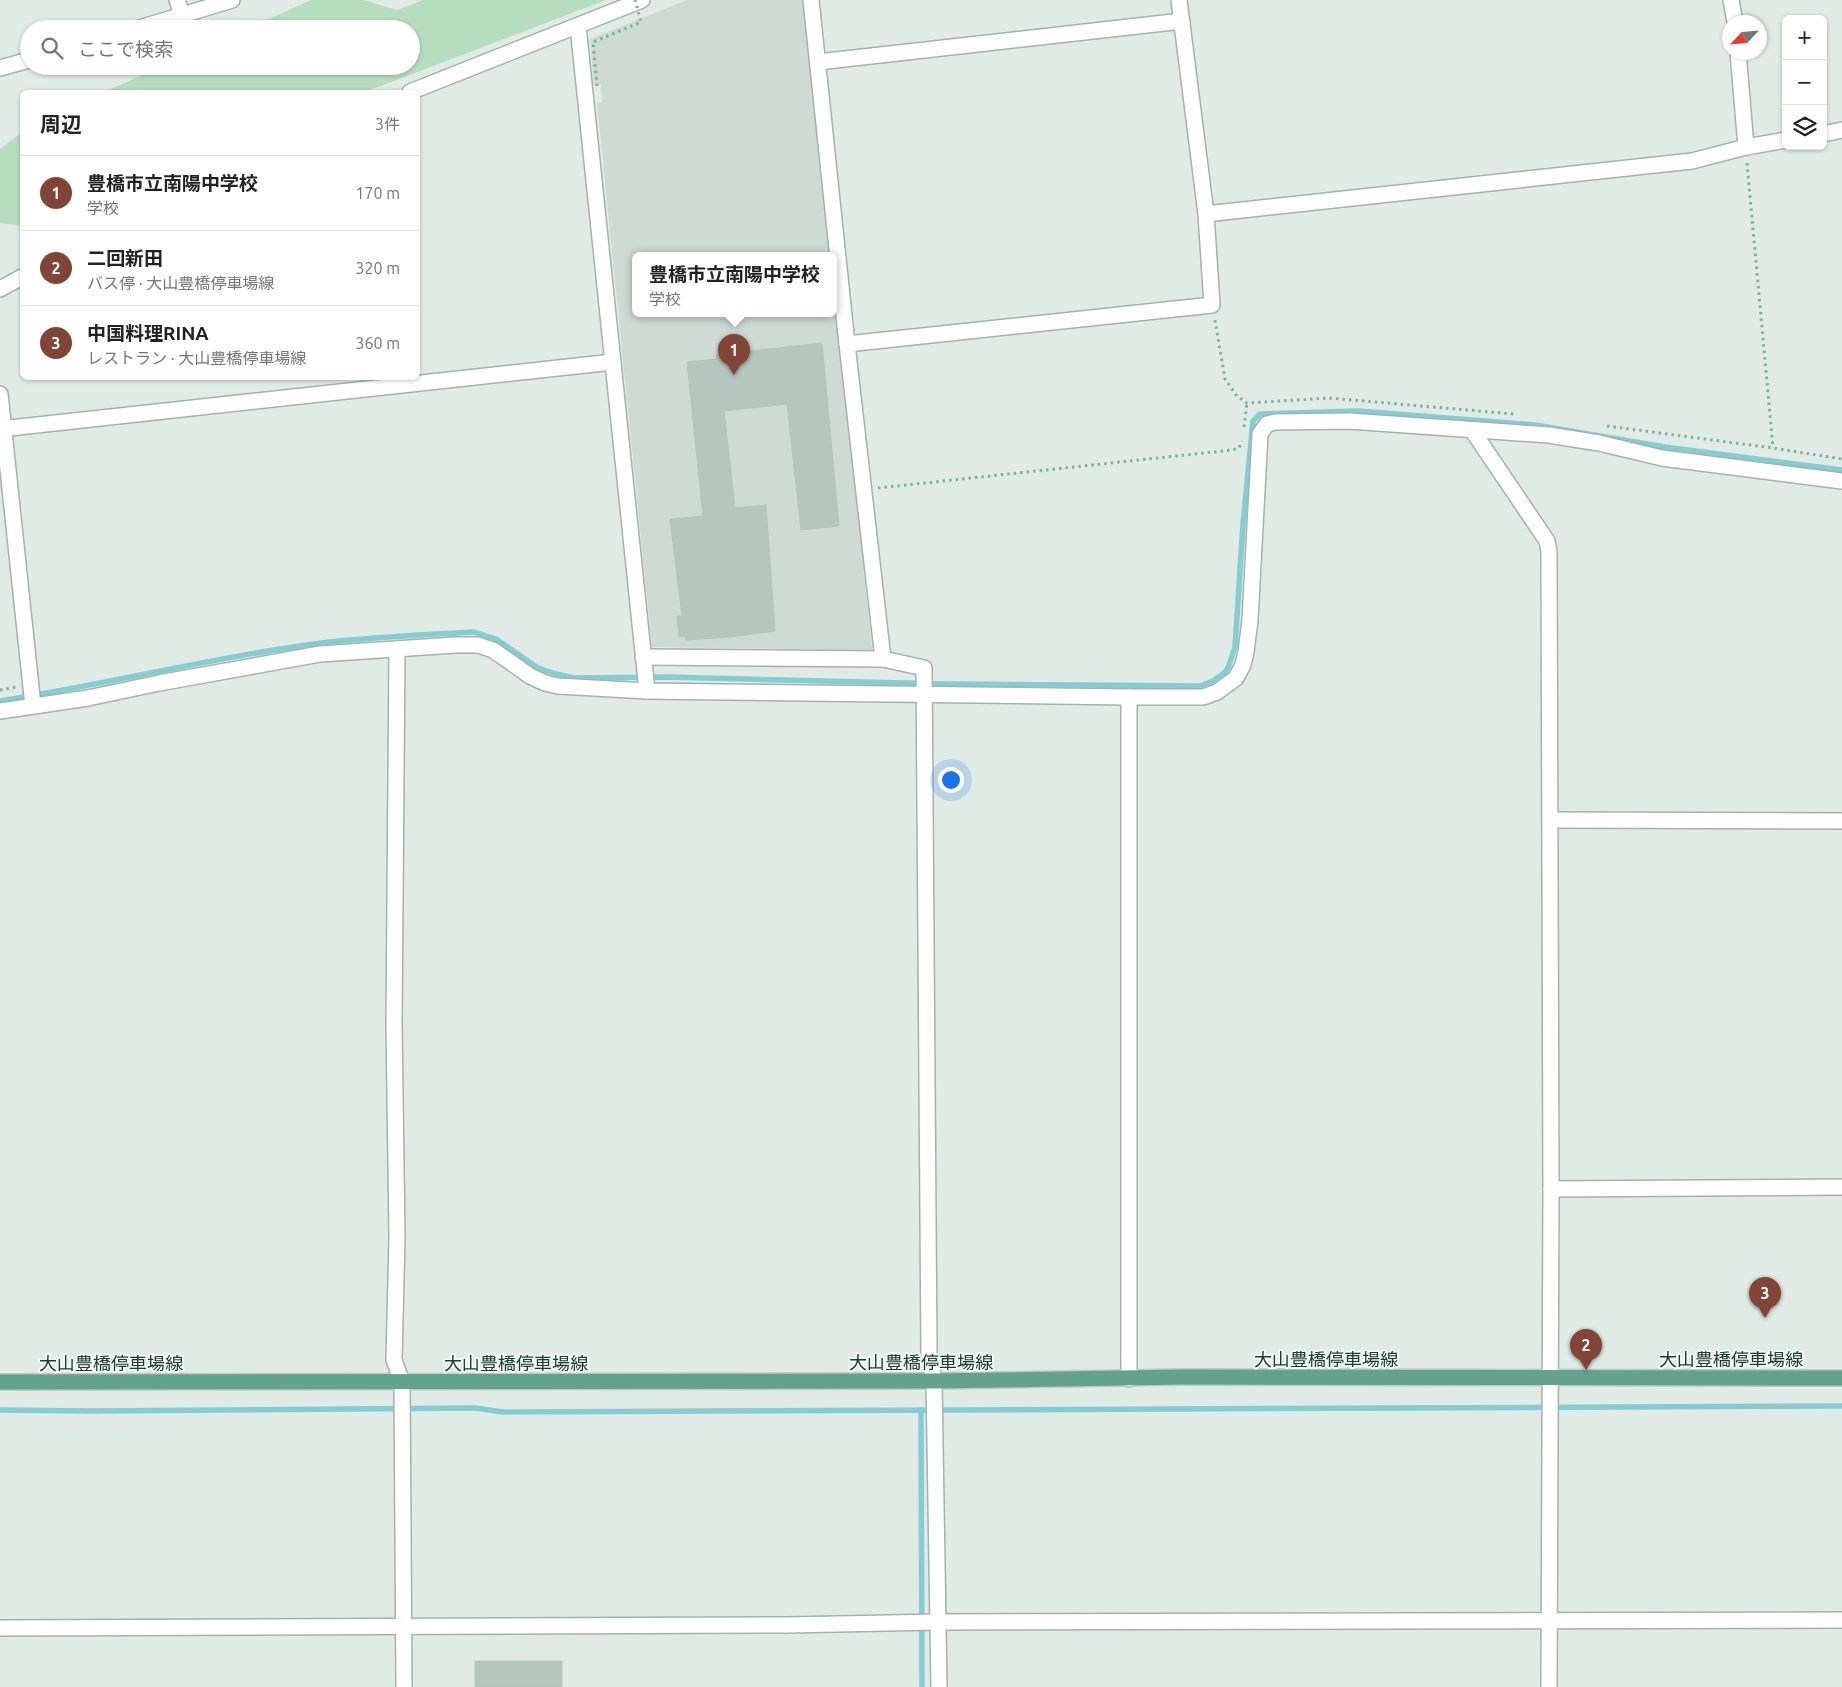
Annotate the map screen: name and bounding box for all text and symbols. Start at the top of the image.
north arrow [1722,15,1767,60]
map controls [1782,15,1827,150]
button: + [1782,15,1827,60]
search box [20,20,420,75]
icon: search [38,34,66,62]
text: ここで検索 [78,38,173,60]
button: − [1782,60,1827,105]
button: layers [1782,105,1827,150]
text: 周辺 [40,112,82,136]
text: 3件 [375,115,400,133]
text: 豊橋市立南陽中学校 [87,172,258,194]
text: 1 [51,184,61,202]
text: 170 m [355,184,400,202]
text: 学校 [87,199,119,217]
text: 二回新田 [87,247,163,269]
popup [632,252,837,317]
text: 2 [51,259,61,277]
text: 320 m [355,259,400,277]
text: 豊橋市立南陽中学校 [649,263,820,285]
text: バス停 · 大山豊橋停車場線 [87,274,274,292]
text: 学校 [649,290,681,308]
text: 中国料理RINA [87,322,209,344]
text: 3 [51,334,61,352]
text: 360 m [355,334,400,352]
pin: 1 [718,334,750,375]
text: レストラン · 大山豊橋停車場線 [87,349,306,367]
your location [938,767,964,793]
pin: 3 [1749,1277,1781,1318]
pin: 2 [1570,1329,1602,1370]
street label: 大山豊橋停車場線 [1254,1349,1398,1369]
street label: 大山豊橋停車場線 [1659,1349,1803,1369]
street label: 大山豊橋停車場線 [849,1352,993,1372]
street label: 大山豊橋停車場線 [39,1353,183,1373]
street label: 大山豊橋停車場線 [444,1353,588,1373]

